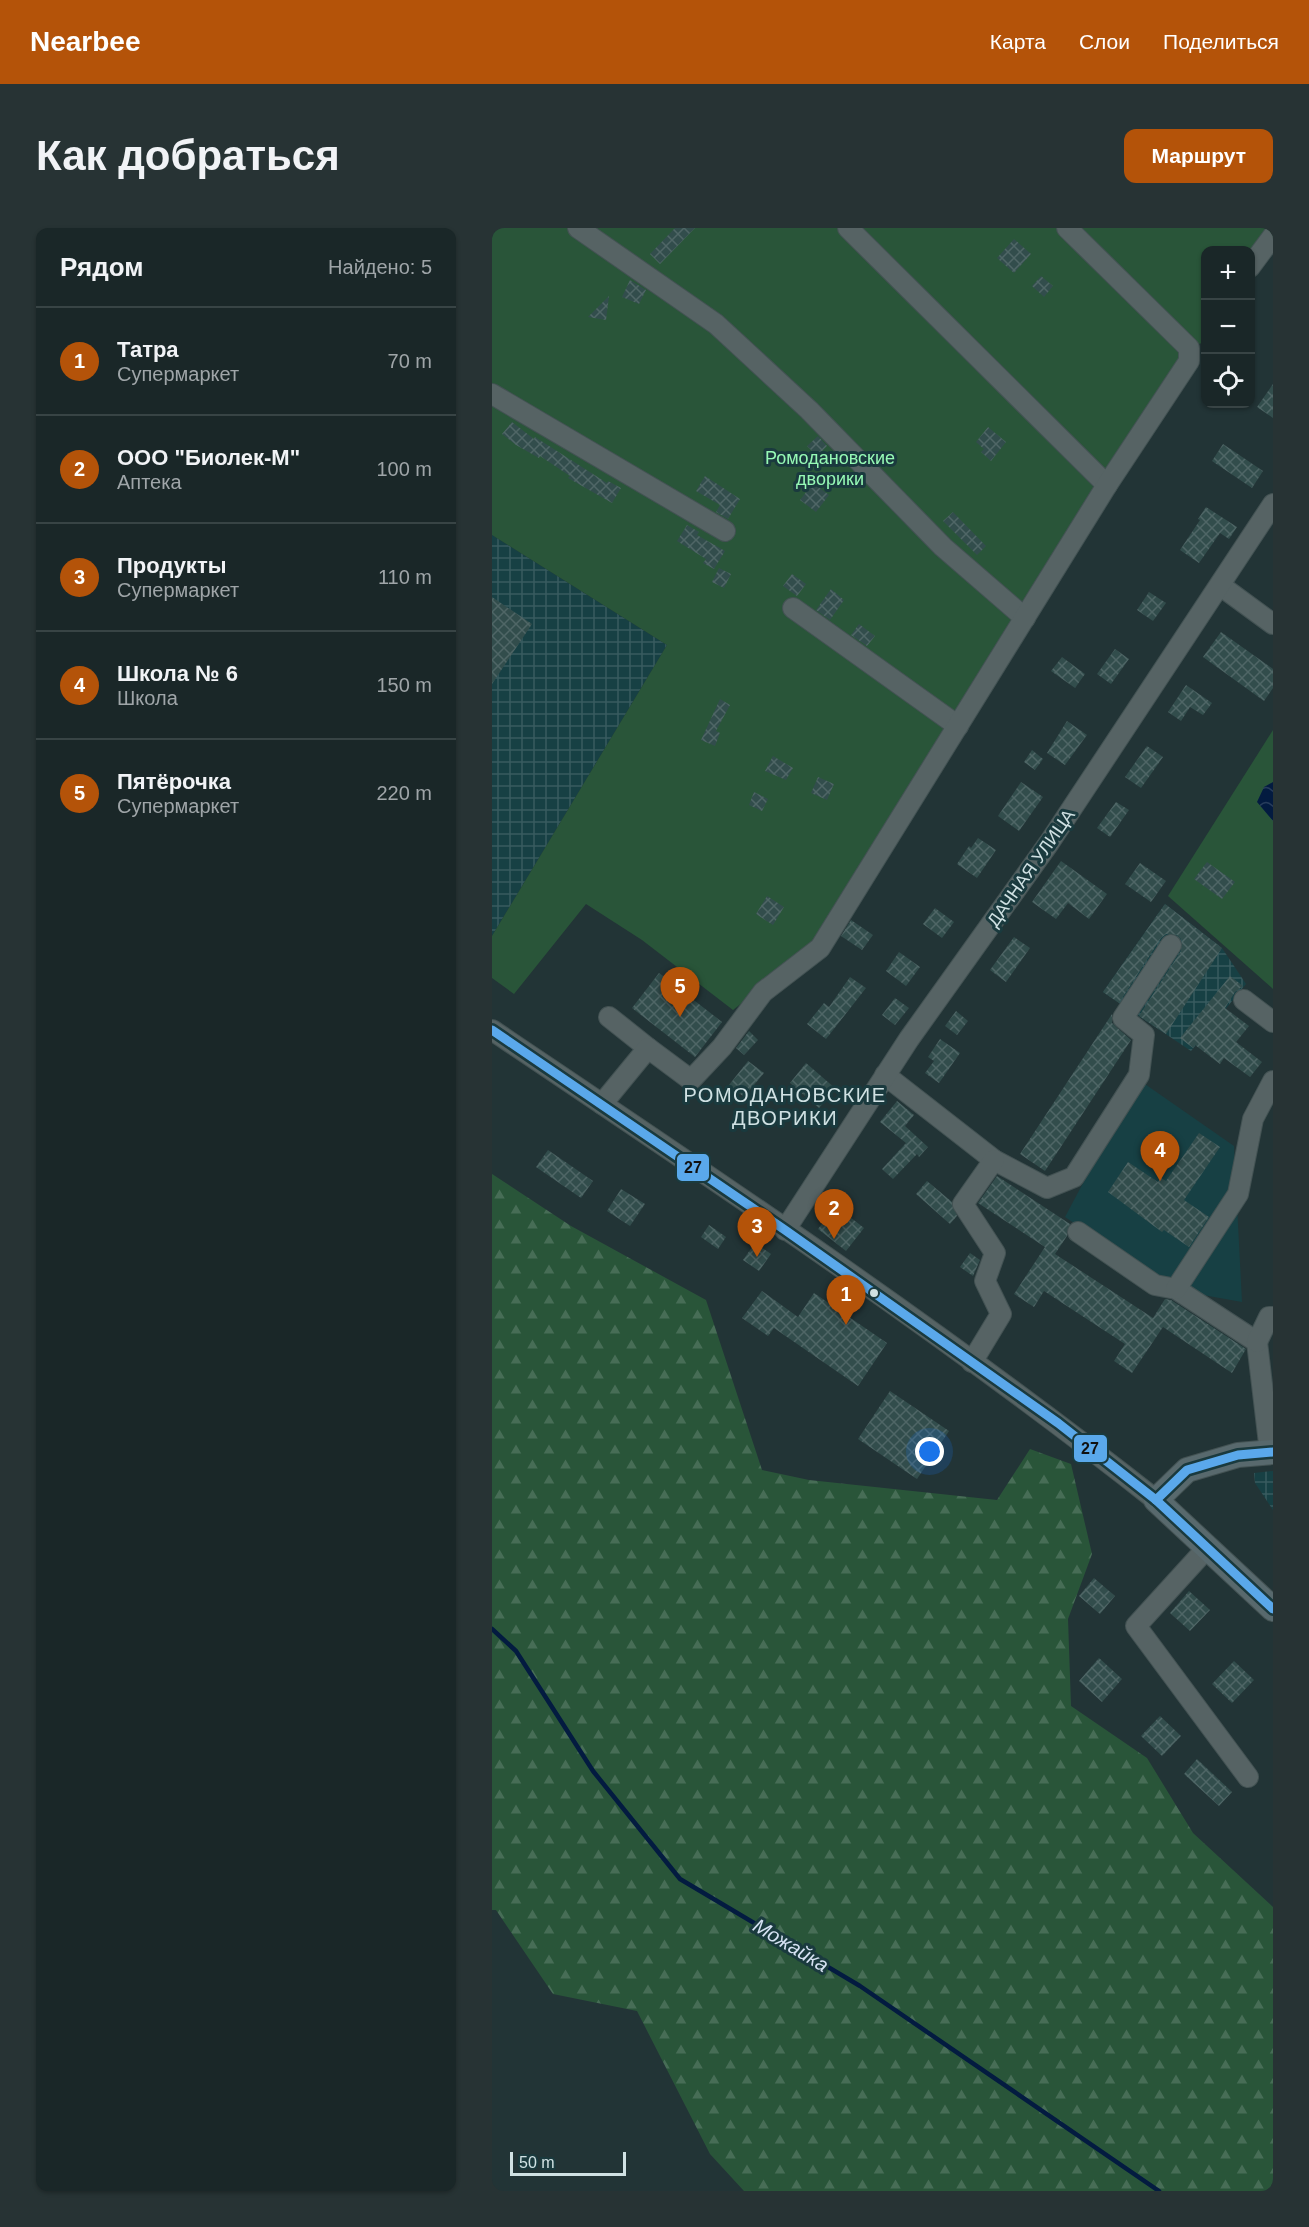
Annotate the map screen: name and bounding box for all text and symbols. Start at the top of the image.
text: Nearbee [30,26,141,57]
text: Карта [990,30,1046,53]
text: Слои [1079,30,1130,53]
text: Поделиться [1163,30,1279,53]
button: Маршрут [1124,129,1273,183]
text: Как добраться [36,132,340,179]
map controls [1201,246,1255,408]
button: + [1201,246,1255,300]
text: Рядом [60,252,143,282]
text: Найдено: 5 [328,256,432,278]
button: − [1201,300,1255,354]
text: Татра [117,337,179,362]
text: 1 [74,350,85,372]
text: 70 m [388,350,432,372]
button: locate [1201,354,1255,408]
text: Супермаркет [117,363,239,385]
text: ООО "Биолек-М" [117,445,300,470]
park label: Ромодановские дворики [765,448,895,489]
text: 2 [74,458,85,480]
text: 100 m [376,458,432,480]
text: Аптека [117,471,182,493]
text: Продукты [117,553,226,578]
text: 3 [74,566,85,588]
text: 110 m [378,566,432,588]
text: Супермаркет [117,579,239,601]
text: Школа № 6 [117,661,238,686]
text: 4 [74,674,85,696]
text: 150 m [376,674,432,696]
text: Школа [117,687,178,709]
text: Пятёрочка [117,769,231,794]
text: 5 [74,782,85,804]
text: 220 m [376,782,432,804]
text: Супермаркет [117,795,239,817]
street label: ДАЧНАЯ УЛИЦА [983,805,1079,931]
pin: 5 [660,968,699,1017]
district label: РОМОДАНОВСКИЕ ДВОРИКИ [683,1084,887,1129]
pin: 4 [1140,1132,1180,1181]
line badge: 27 [676,1153,710,1182]
text: 27 [684,1159,702,1176]
pin: 2 [814,1190,854,1239]
pin: 3 [738,1208,776,1257]
pin: 1 [826,1276,866,1325]
unlabelled marker [868,1287,880,1299]
line badge: 27 [1073,1434,1108,1463]
your location [915,1437,944,1466]
text: 27 [1081,1440,1099,1457]
water label: Можайка [749,1914,833,1976]
scale bar [510,2149,626,2176]
text: 50 m [519,2154,555,2171]

